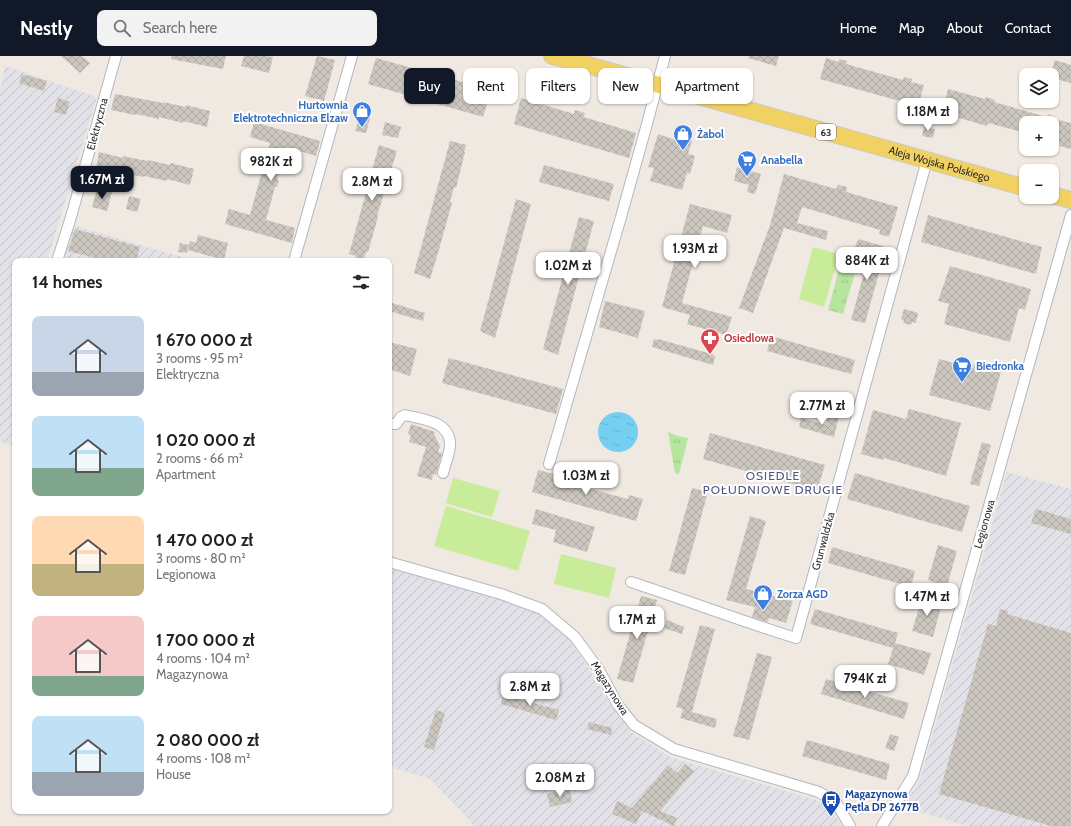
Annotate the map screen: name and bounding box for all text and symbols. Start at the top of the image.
search box [97,10,377,46]
text: Nestly [20,17,73,40]
icon: search [111,17,133,39]
text: Search here [143,19,217,37]
text: Home [840,19,877,37]
text: Map [899,19,924,37]
text: About [946,19,983,37]
text: Contact [1005,19,1051,37]
chip: Buy [404,68,455,104]
chip: Rent [463,68,518,104]
chip: Filters [526,68,590,104]
chip: New [598,68,653,104]
chip: Apartment [661,68,753,104]
map controls [1019,68,1059,204]
button: layers [1019,68,1059,108]
street label: Elektryczna [83,96,111,152]
place label: Hurtownia Elektrotechniczna Elzaw [233,98,349,125]
pin: 1.18M zł [887,98,969,132]
shop icon: Hurtownia Elektrotechniczna Elzaw [351,100,373,128]
text: 1.18M zł [906,103,950,119]
button: + [1019,116,1059,156]
shop icon: Żabol [672,123,694,151]
road number: 63 [816,124,836,140]
place label: Żabol [697,127,724,141]
street label: Aleja Wojska Polskiego [887,143,991,185]
pin: 982K zł [234,148,308,182]
supermarket icon: Anabella [736,149,758,177]
text: 982K zł [250,153,292,169]
place label: Anabella [761,153,803,167]
button: − [1019,164,1059,204]
pin: 1.67M zł [61,166,143,200]
pin: 2.8M zł [335,168,409,202]
text: 1.67M zł [80,171,124,187]
text: 2.8M zł [352,173,392,189]
pin: 1.93M zł [654,235,736,269]
text: 1.93M zł [672,240,718,256]
pin: 884K zł [830,247,904,281]
pin: 1.02M zł [527,252,609,286]
text: 884K zł [845,252,889,268]
text: 1.02M zł [545,257,591,273]
icon: filters [350,271,372,293]
text: 14 homes [32,272,102,292]
pharmacy icon: Osiedlowa [699,327,721,355]
text: 1 670 000 zł [156,330,252,350]
place label: Osiedlowa [724,331,775,345]
icon: home [64,332,112,380]
text: 3 rooms · 95 m² [156,350,243,366]
supermarket icon: Biedronka [951,355,973,383]
place label: Biedronka [976,359,1025,373]
text: Elektryczna [156,366,219,382]
pin: 2.77M zł [781,392,863,426]
text: 2.77M zł [799,397,845,413]
text: 1 020 000 zł [156,430,255,450]
icon: home [64,432,112,480]
text: 2 rooms · 66 m² [156,450,243,466]
pin: 1.03M zł [545,462,627,496]
text: Apartment [156,466,216,482]
text: 1.03M zł [563,467,609,483]
district label: OSIEDLE POŁUDNIOWE DRUGIE [703,468,843,497]
street label: Legionowa [970,497,998,550]
street label: Grunwaldzka [808,510,838,572]
text: 1 470 000 zł [156,530,253,550]
icon: home [64,532,112,580]
text: 3 rooms · 80 m² [156,550,246,566]
text: Legionowa [156,566,216,582]
shop icon: Zorza AGD [752,583,774,611]
pin: 1.47M zł [886,583,968,617]
place label: Zorza AGD [777,587,828,601]
text: 1.47M zł [904,588,950,604]
pin: 1.7M zł [600,606,674,640]
text: 1.7M zł [618,611,656,627]
text: 1 700 000 zł [156,630,255,650]
icon: home [64,632,112,680]
text: 4 rooms · 104 m² [156,650,250,666]
street label: Magazynowa [588,658,632,718]
pin: 794K zł [828,665,902,699]
text: Magazynowa [156,666,228,682]
text: 794K zł [844,670,886,686]
pin: 2.8M zł [493,673,567,707]
text: 2.8M zł [510,678,550,694]
text: 2 080 000 zł [156,730,259,750]
icon: home [64,732,112,780]
text: 4 rooms · 108 m² [156,750,250,766]
pin: 2.08M zł [519,764,601,798]
text: House [156,766,191,782]
text: 2.08M zł [535,769,585,785]
place label: Magazynowa Pętla DP 2677B [845,787,919,814]
bus stop icon: Magazynowa Pętla DP 2677B [820,789,842,817]

